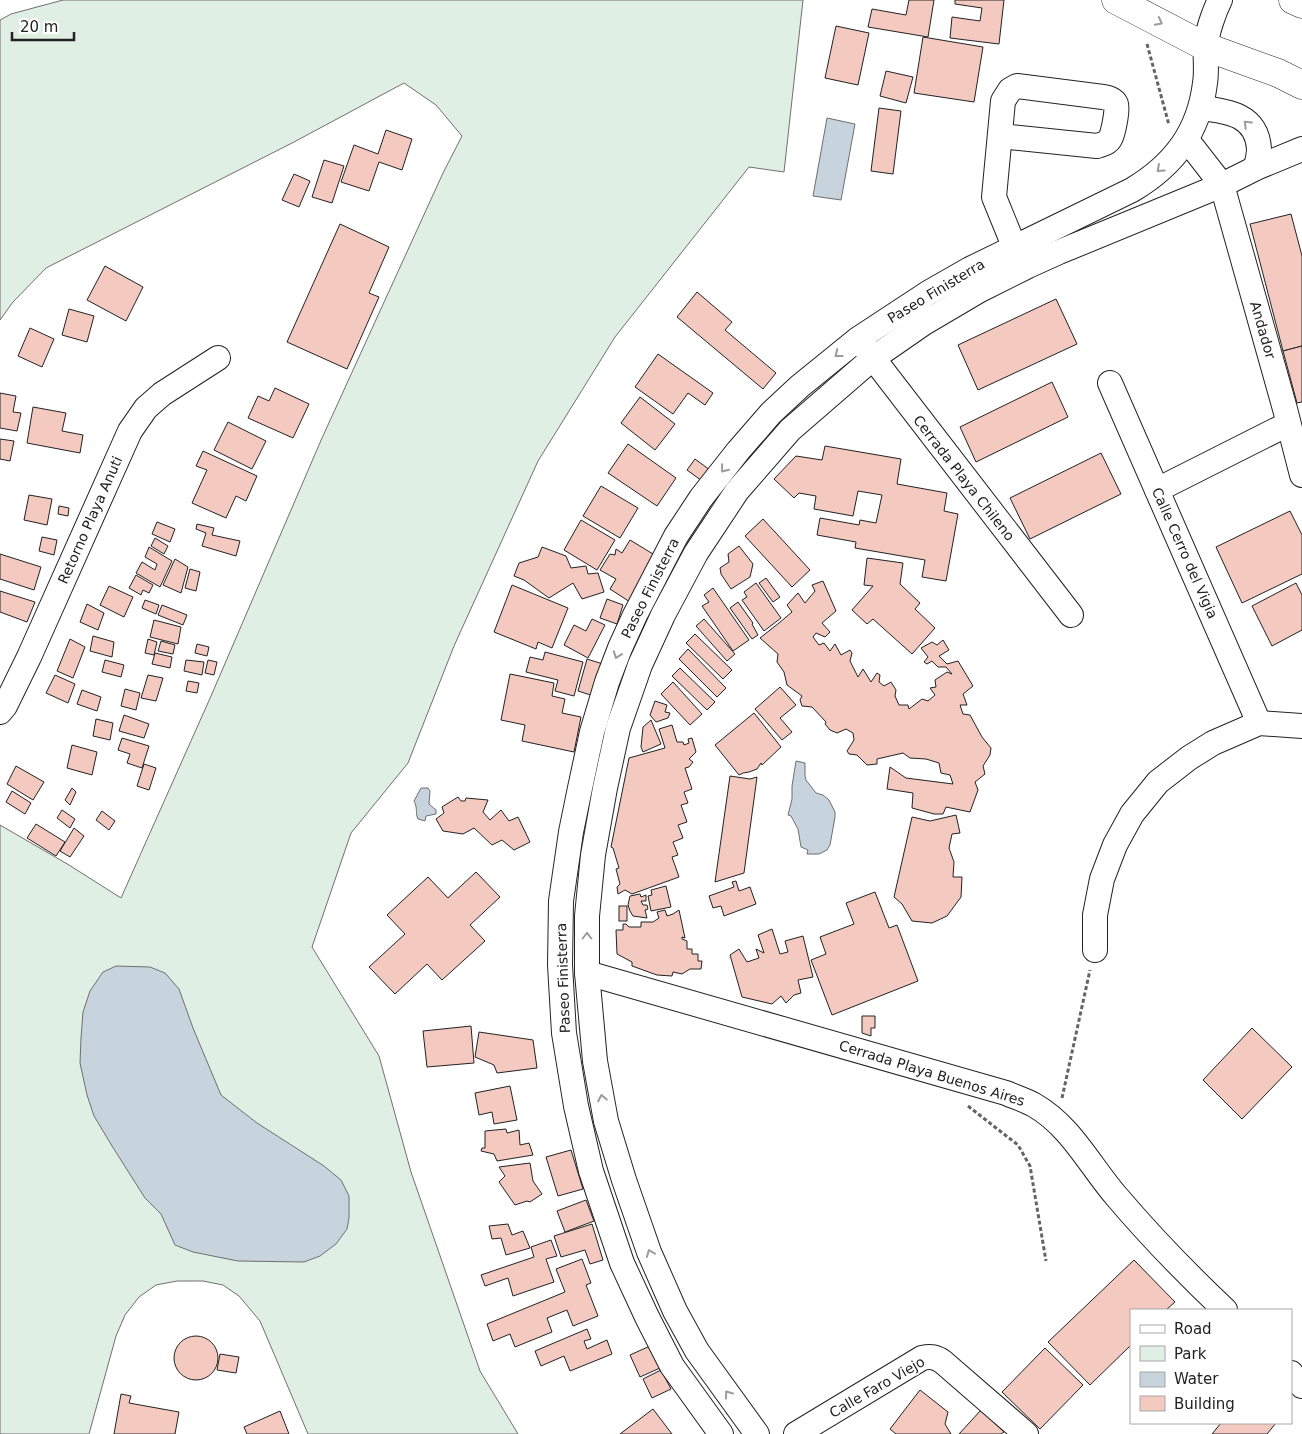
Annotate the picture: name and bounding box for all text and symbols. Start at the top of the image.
scale bar [12,10,75,42]
one-way arrow [1154,16,1163,26]
text: 20 m [20,18,58,36]
one-way arrow [1244,121,1253,130]
one-way arrow [1157,163,1166,172]
street label: Paseo Finisterra [885,256,987,326]
street label: Andador [1247,299,1279,361]
one-way arrow [834,348,844,357]
street label: Cerrada Playa Chileno [910,412,1018,544]
street label: Retorno Playa Anuti [55,454,125,586]
one-way arrow [721,463,729,472]
street label: Calle Cerro del Vigia [1149,485,1221,621]
street label: Paseo Finisterra [618,535,682,641]
one-way arrow [613,650,623,658]
street label: Paseo Finisterra [553,923,573,1033]
one-way arrow [582,932,592,940]
street label: Cerrada Playa Buenos Aires [837,1037,1027,1109]
one-way arrow [597,1093,607,1102]
one-way arrow [646,1249,656,1258]
legend [1130,1309,1292,1424]
text: Road [1174,1320,1212,1338]
text: Park [1174,1345,1207,1363]
street label: Calle Faro Viejo [827,1353,927,1421]
text: Water [1174,1370,1219,1388]
one-way arrow [725,1391,734,1400]
text: Building [1174,1395,1235,1413]

